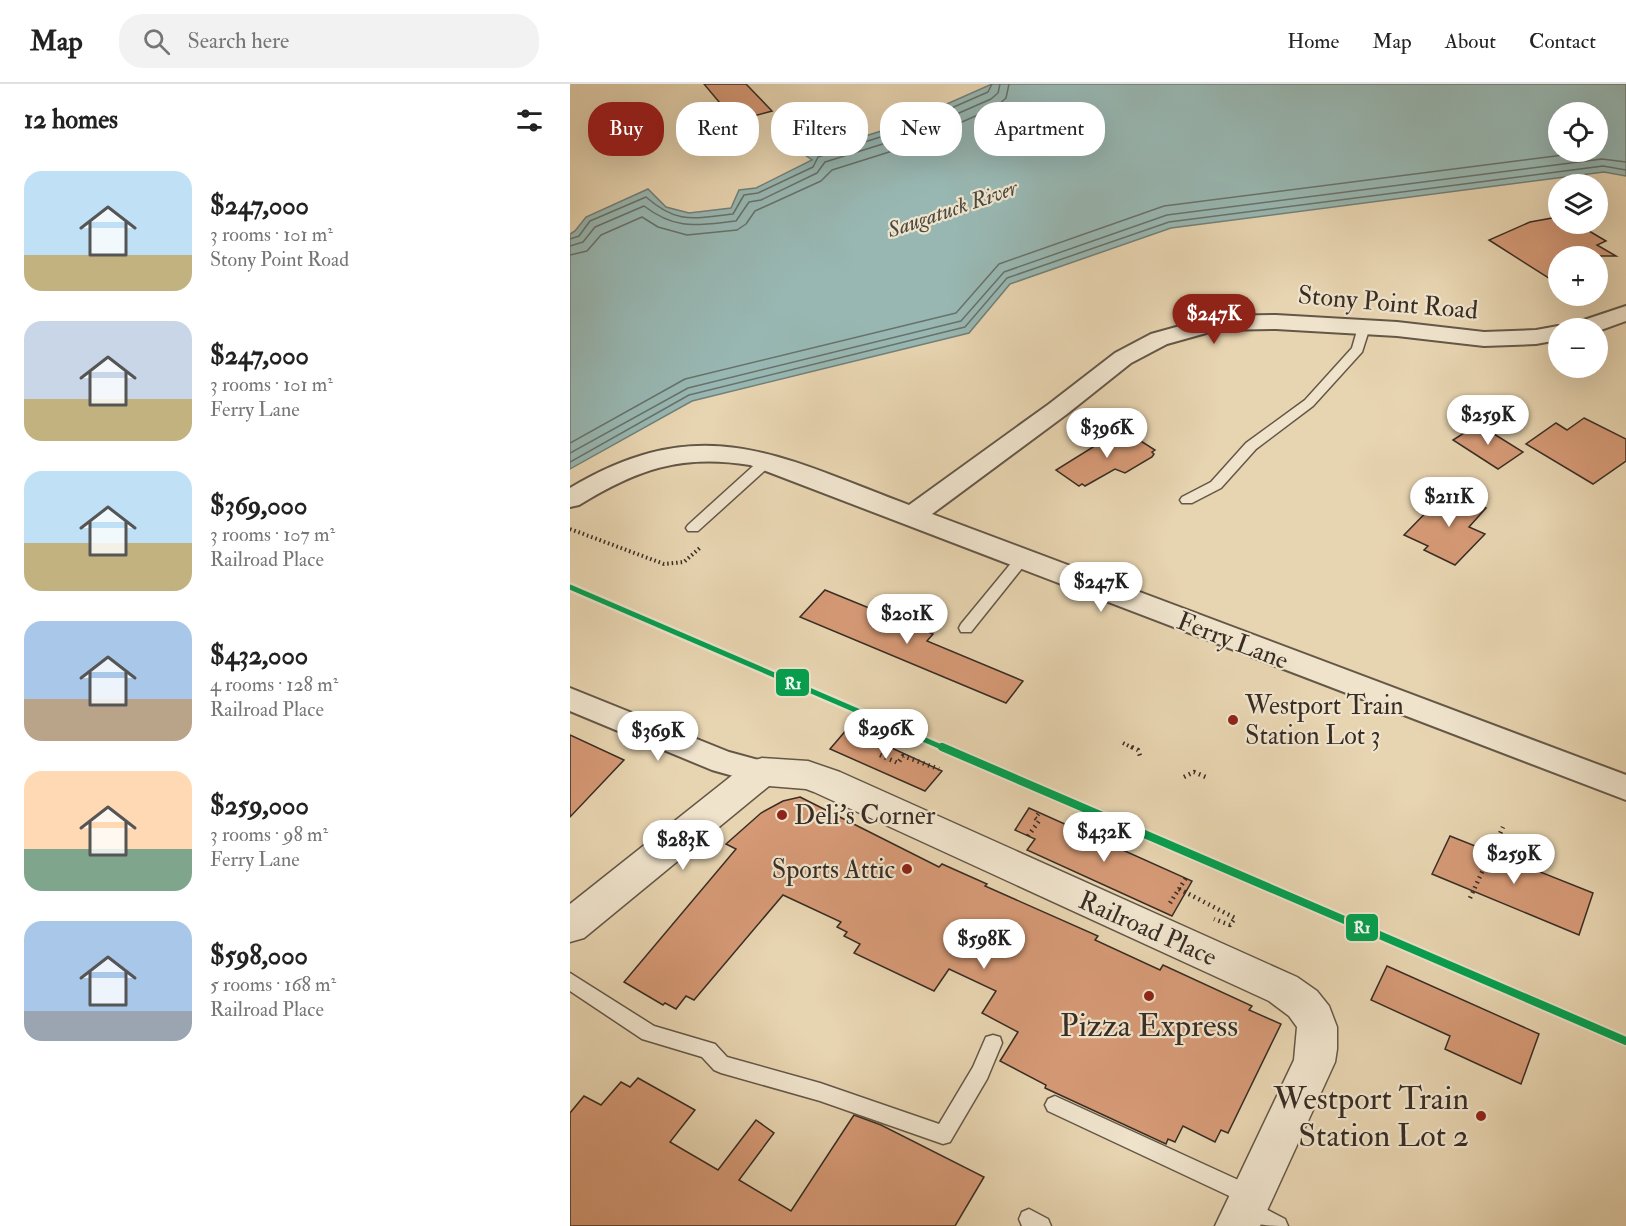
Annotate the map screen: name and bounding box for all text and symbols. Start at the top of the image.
search box [119,14,539,68]
text: Map [30,24,83,59]
icon: search [140,25,173,58]
text: Search here [188,27,289,55]
text: Home [1287,28,1339,55]
text: Map [1372,28,1412,55]
text: About [1445,28,1496,55]
text: Contact [1529,28,1596,55]
chip: Buy [588,102,664,156]
chip: Rent [676,102,759,156]
chip: Filters [771,102,868,156]
chip: New [880,102,962,156]
chip: Apartment [974,102,1105,156]
map controls [1548,102,1608,378]
button: locate [1548,102,1608,162]
text: 12 homes [24,104,118,136]
icon: filters [513,104,546,137]
water label: Saugatuck River [883,173,1023,245]
button: layers [1548,174,1608,234]
text: $247,000 [210,190,309,222]
icon: home [72,195,144,267]
text: 3 rooms · 101 m² [210,222,333,247]
button: + [1548,246,1608,306]
text: Stony Point Road [210,247,349,272]
street label: Stony Point Road [1297,279,1480,327]
pin: $247K [1172,294,1256,345]
text: $247K [1187,301,1241,326]
button: − [1548,318,1608,378]
text: $247,000 [210,340,309,372]
icon: home [72,345,144,417]
text: 3 rooms · 101 m² [210,372,333,397]
pin: $259K [1446,395,1530,446]
text: Ferry Lane [210,397,300,422]
text: $259K [1461,402,1515,427]
pin: $396K [1065,408,1149,459]
text: $396K [1080,415,1134,440]
pin: $211K [1407,477,1491,528]
text: $211K [1424,484,1474,509]
text: $369,000 [210,490,307,522]
icon: home [72,495,144,567]
text: 3 rooms · 107 m² [210,522,335,547]
text: Railroad Place [210,547,324,572]
pin: $247K [1059,562,1143,613]
text: $247K [1074,569,1128,594]
pin: $201K [865,594,949,645]
text: $201K [881,601,933,626]
street label: Ferry Lane [1172,605,1293,677]
text: $432,000 [210,640,308,672]
icon: home [72,645,144,717]
line badge: R1 [775,668,810,697]
text: 4 rooms · 128 m² [210,672,338,697]
text: R1 [784,674,802,694]
place label: Westport Train Station Lot 3 [1244,690,1404,752]
text: Railroad Place [210,697,324,722]
pin: $296K [844,709,928,760]
pin: $369K [616,711,700,762]
marker: Westport Train Station Lot 3 [1226,713,1240,727]
text: $296K [858,716,914,741]
text: $369K [631,718,685,743]
text: $259,000 [210,790,309,822]
icon: home [72,795,144,867]
place label: Deli's Corner [794,800,936,832]
marker: Deli's Corner [775,808,789,822]
pin: $432K [1062,812,1146,863]
text: $432K [1077,819,1131,844]
pin: $283K [641,820,725,871]
text: 3 rooms · 98 m² [210,822,328,847]
text: $283K [657,827,709,852]
pin: $259K [1472,834,1556,885]
text: $259K [1487,841,1541,866]
text: Ferry Lane [210,847,300,872]
place label: Sports Attic [772,854,895,887]
marker: Sports Attic [900,862,914,876]
street label: Railroad Place [1074,884,1222,974]
line badge: R1 [1345,913,1379,942]
text: R1 [1353,918,1371,938]
pin: $598K [942,919,1026,970]
text: $598K [957,926,1011,951]
text: $598,000 [210,940,308,972]
icon: home [72,945,144,1017]
text: 5 rooms · 168 m² [210,972,336,997]
marker: Pizza Express [1142,989,1156,1003]
text: Railroad Place [210,997,324,1022]
place label: Pizza Express [1060,1006,1238,1046]
place label: Westport Train Station Lot 2 [1273,1079,1469,1156]
marker: Westport Train Station Lot 2 [1474,1109,1488,1123]

